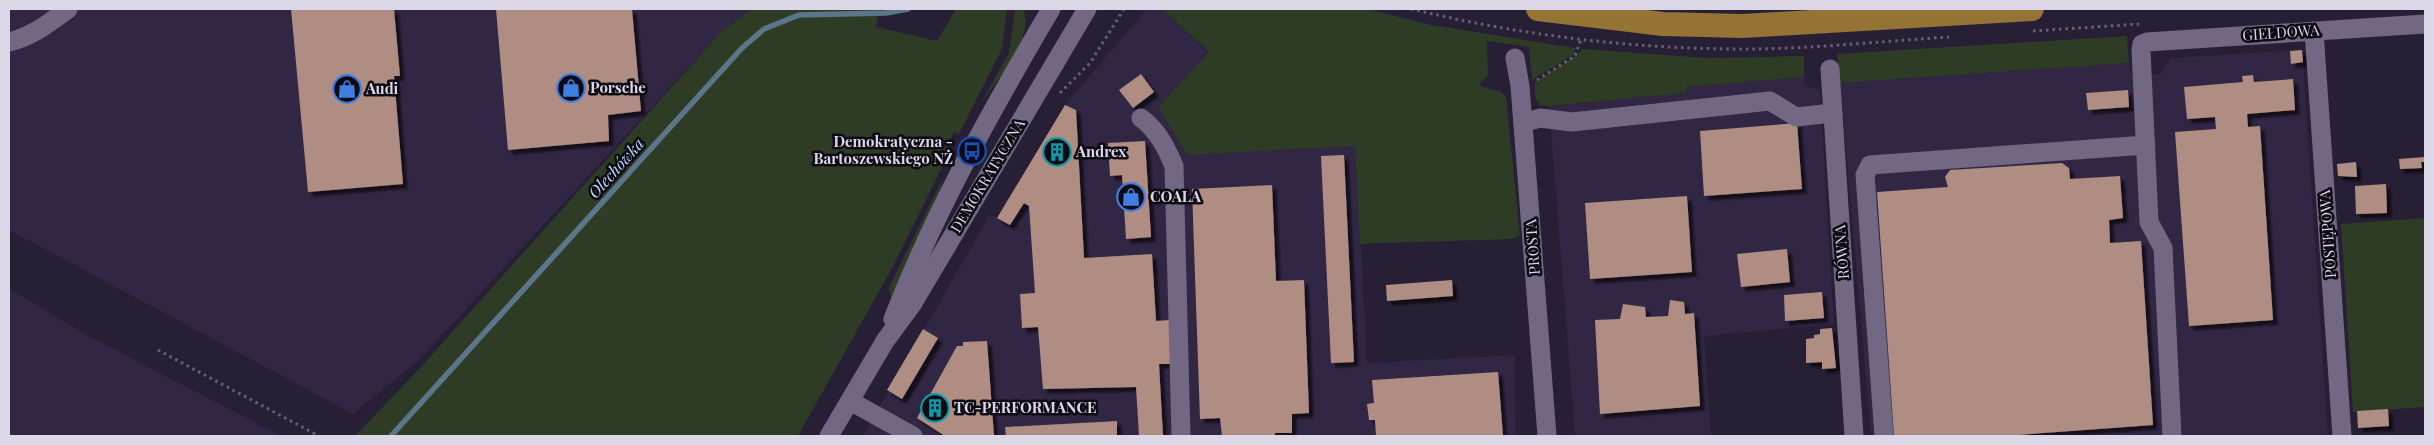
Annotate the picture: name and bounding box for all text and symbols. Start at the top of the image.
street label: GIEŁDOWA [2242,19,2321,45]
shop icon: Porsche [556,73,586,103]
shop icon: Audi [332,74,362,104]
place label: Porsche [590,77,646,97]
place label: Audi [365,78,399,98]
street label: DEMOKRATYCZNA [945,115,1029,236]
place label: Demokratyczna - Bartoszewskiego NŻ [813,131,953,168]
water label: Olechówka [583,133,648,202]
bus stop icon: Demokratyczna - Bartoszewskiego NŻ [957,136,987,166]
building icon: Andrex [1042,137,1072,167]
place label: Andrex [1075,141,1127,161]
shop icon: COALA [1116,182,1146,212]
place label: COALA [1150,186,1202,206]
street label: POSTĘPOWA [2314,189,2340,279]
street label: PROSTA [1520,218,1544,276]
street label: RÓWNA [1829,224,1853,280]
building icon: TC-PERFORMANCE [920,393,950,423]
place label: TC-PERFORMANCE [954,397,1097,417]

